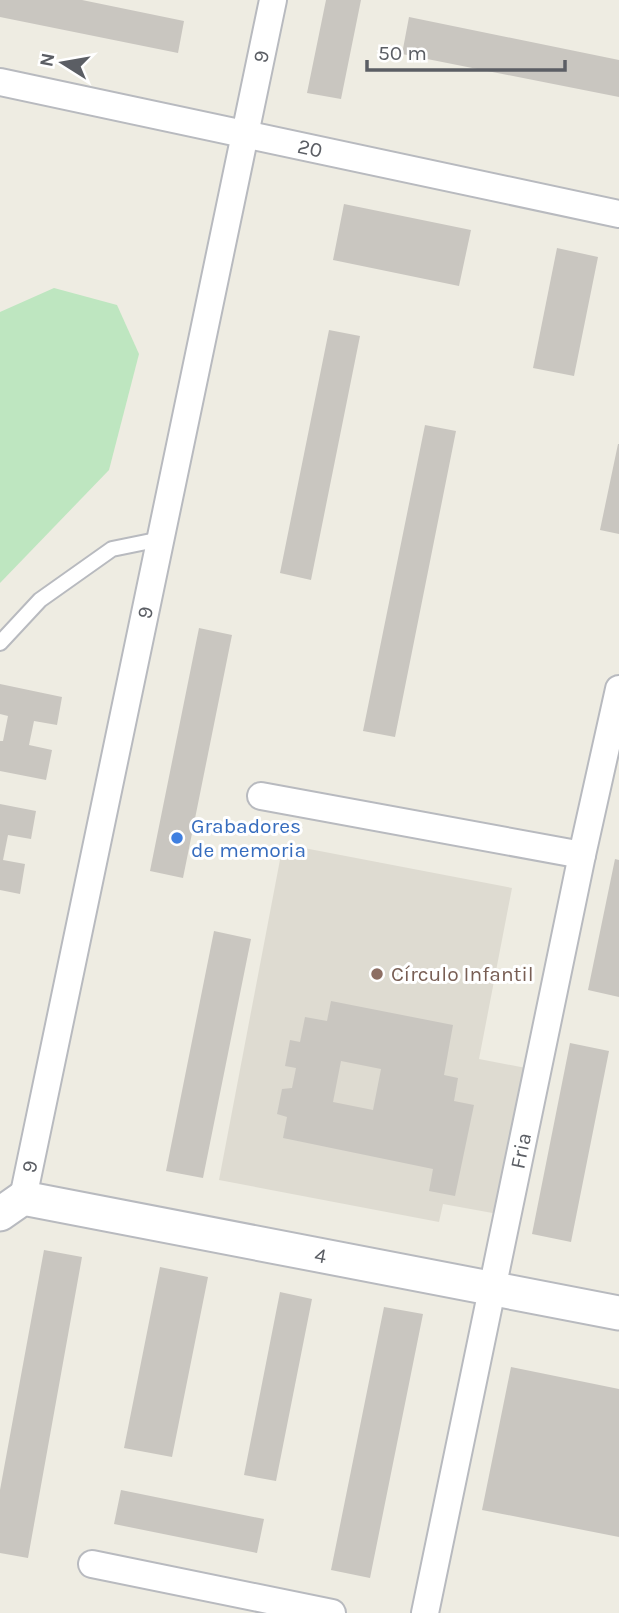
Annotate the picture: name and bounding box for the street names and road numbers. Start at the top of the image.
street label: 9 [248,48,274,65]
street label: 20 [295,134,325,162]
street label: 9 [132,604,158,621]
street label: Fria [505,1131,536,1171]
street label: 9 [17,1158,43,1175]
street label: 4 [312,1243,329,1268]

